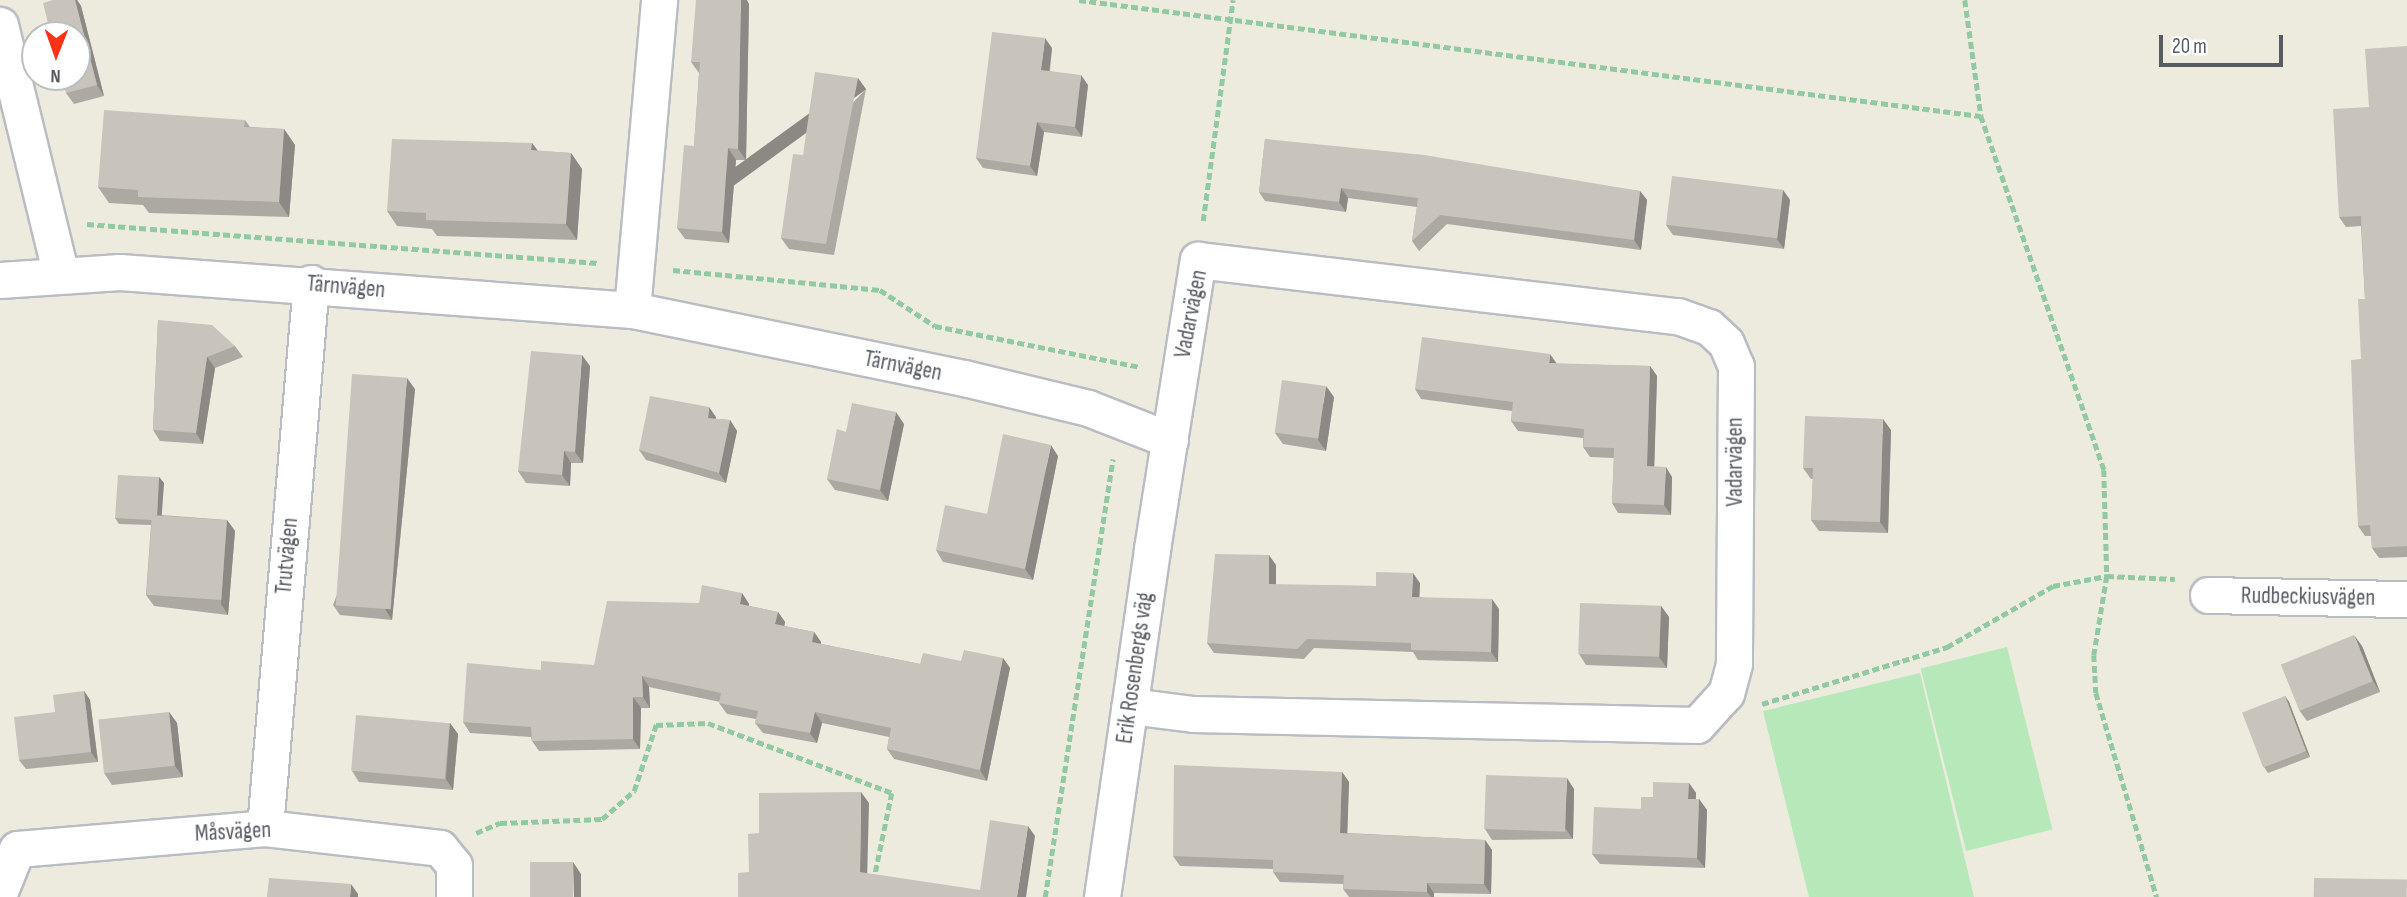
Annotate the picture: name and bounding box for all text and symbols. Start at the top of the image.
north arrow [21,21,91,91]
scale bar [2162,21,2286,65]
text: 20 m [2172,34,2207,59]
text: N [50,64,61,87]
street label: Vadarvägen [1169,268,1213,360]
street label: Tärnvägen [306,270,386,304]
street label: Tärnvägen [862,345,944,387]
street label: Vadarvägen [1721,417,1749,507]
street label: Trutvägen [270,517,304,595]
street label: Rudbeckiusvägen [2241,582,2375,612]
street label: Erik Rosenbergs väg [1111,591,1159,745]
street label: Måsvägen [194,816,272,848]

